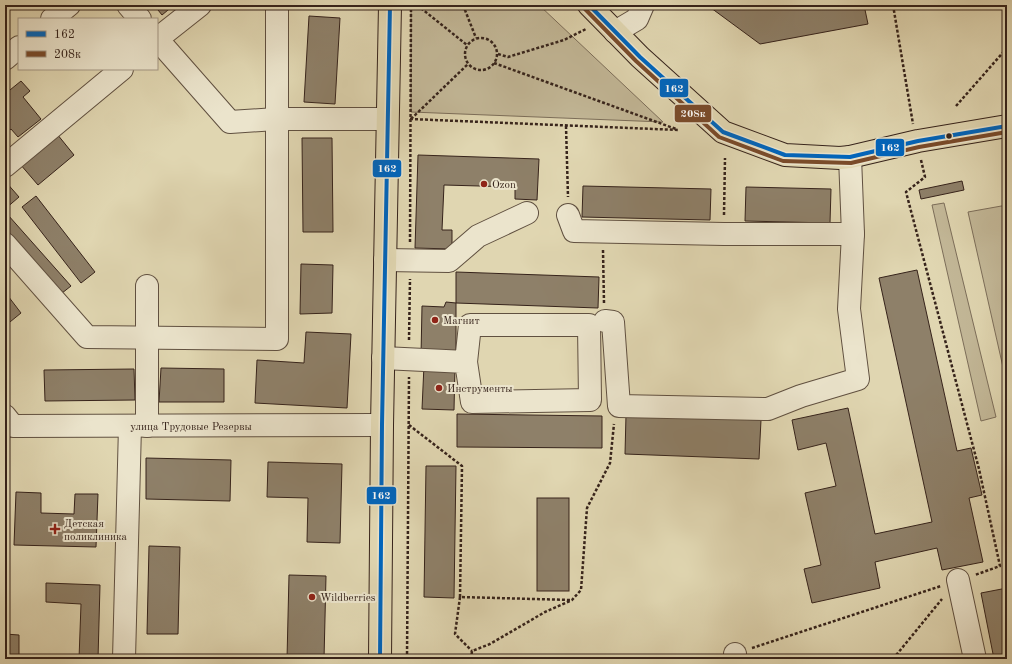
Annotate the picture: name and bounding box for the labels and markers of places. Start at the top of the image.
unlabelled marker [944,131,954,141]
marker: Ozon [479,179,489,189]
place label: Ozon [492,180,516,191]
marker: Магнит [430,315,440,325]
place label: Магнит [443,316,480,327]
marker: Инструменты [434,383,444,393]
place label: Инструменты [447,384,513,395]
place label: Детская поликлиника [64,519,127,543]
marker: Детская поликлиника [49,523,61,535]
marker: Wildberries [307,592,317,602]
place label: Wildberries [320,593,376,604]

